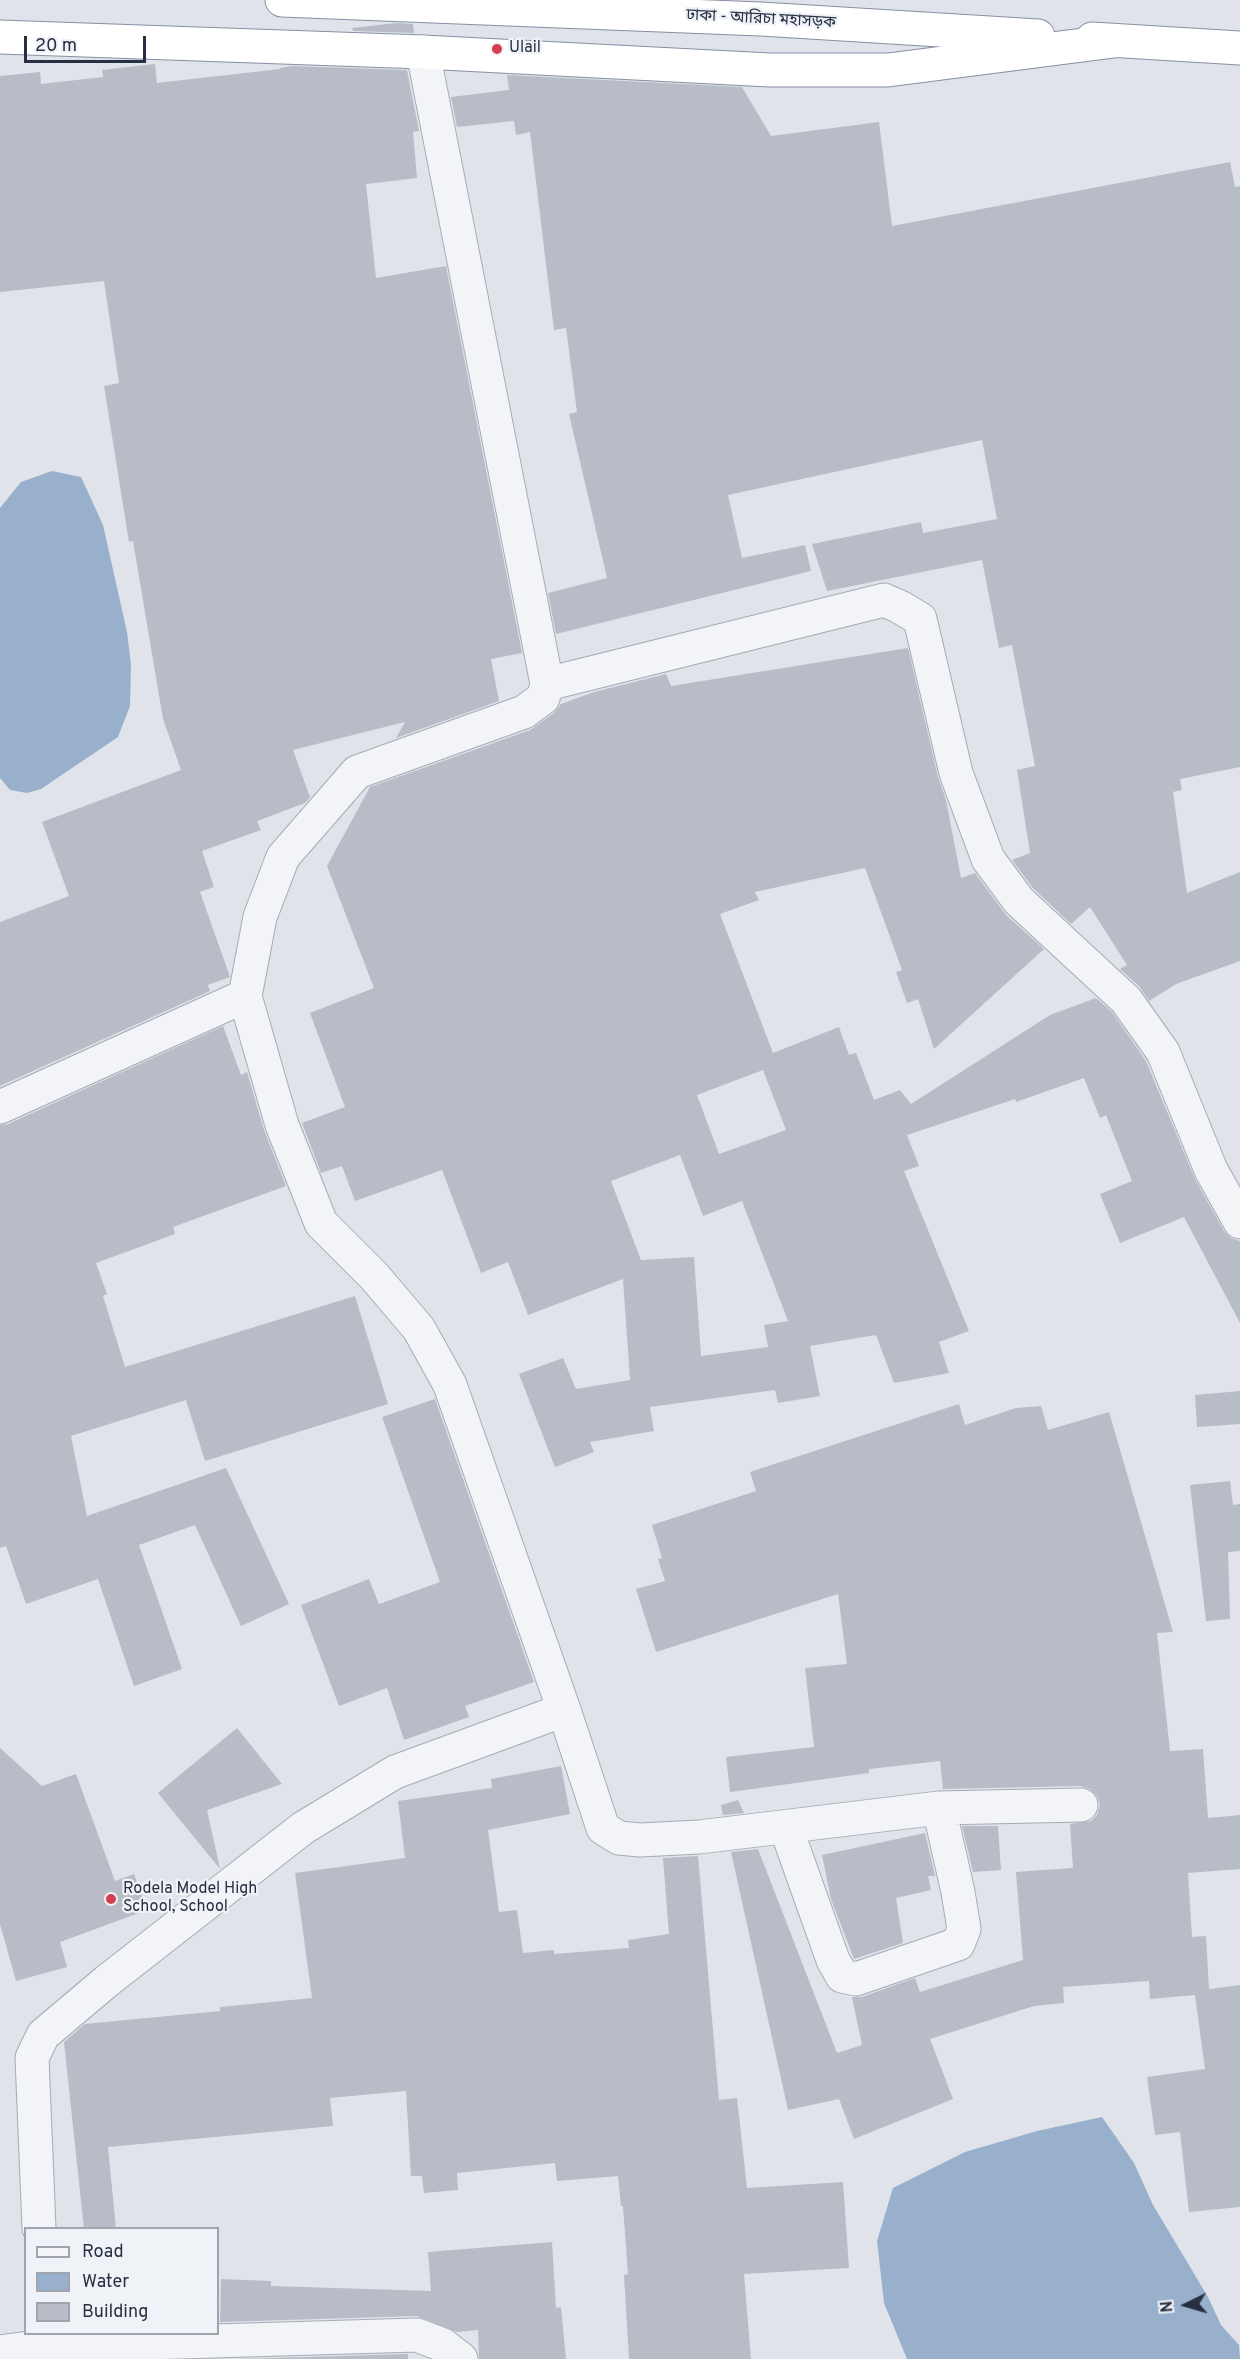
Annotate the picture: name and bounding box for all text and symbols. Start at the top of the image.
street label: ঢাকা - আরিচা মহাসড়ক [686,6,836,34]
scale bar [27,24,148,62]
text: 20 m [35,35,77,58]
place label: Ulail [509,39,541,59]
marker: Ulail [490,42,504,56]
place label: Rodela Model High School, School [123,1880,257,1918]
marker: Rodela Model High School, School [104,1892,118,1906]
legend [24,2227,219,2335]
text: Road [82,2241,124,2264]
text: Water [82,2271,129,2294]
north arrow [1156,2275,1216,2335]
text: N [1158,2300,1179,2313]
text: Building [82,2301,148,2324]

